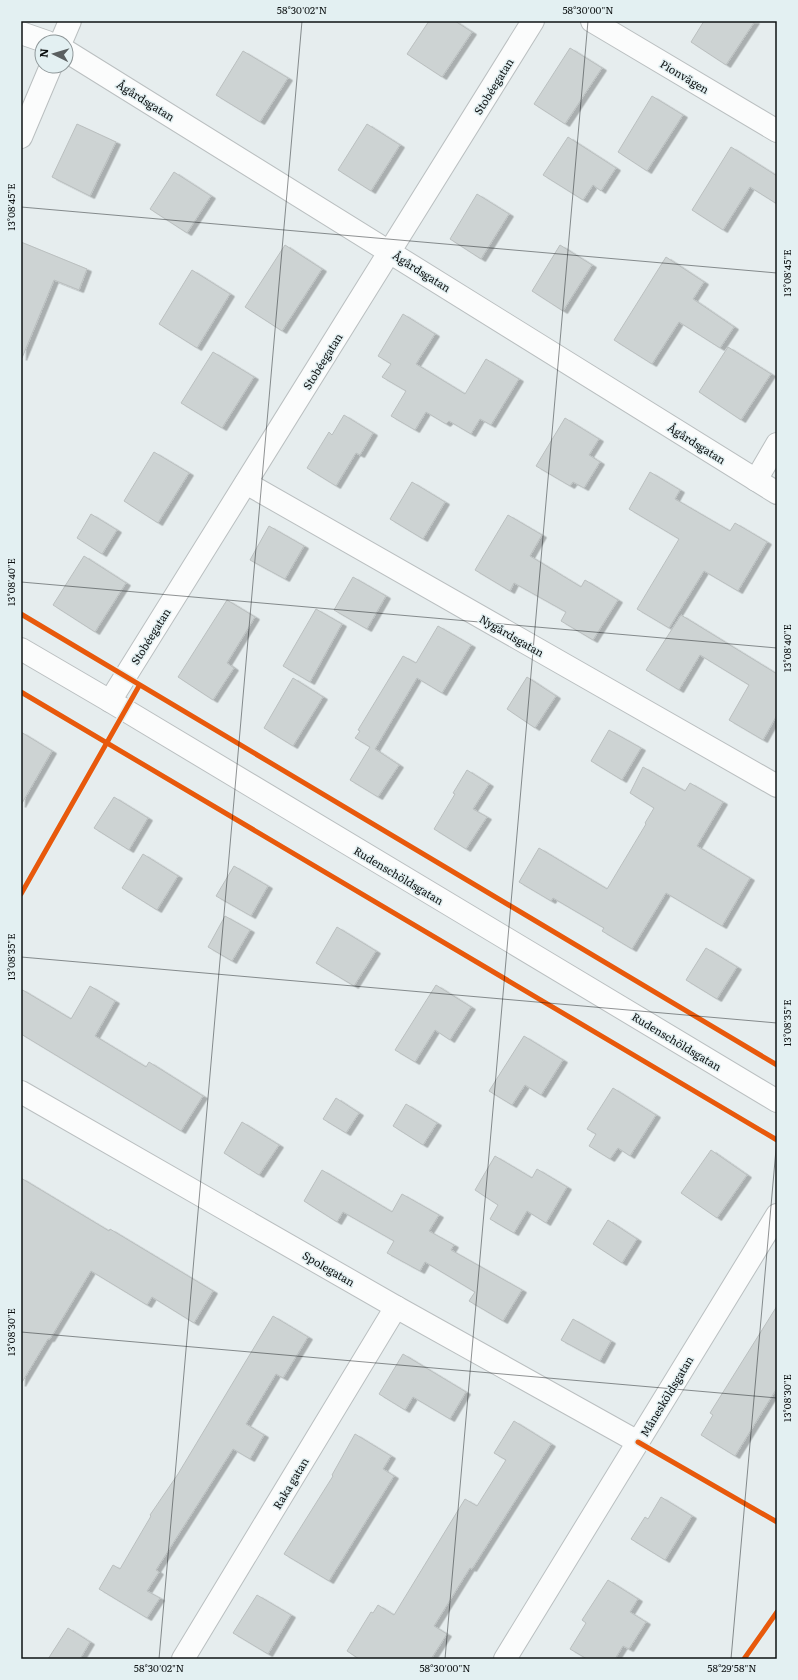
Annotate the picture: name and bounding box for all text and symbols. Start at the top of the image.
text: 58°30'02"N [277,2,327,17]
text: 58°30'00"N [562,2,614,17]
north arrow [34,34,74,74]
text: N [35,48,51,58]
street label: Stobéegatan [469,55,517,117]
street label: Pionvägen [658,55,712,97]
street label: Ågårdsgatan [114,76,178,124]
text: 13°08'45"E [3,183,18,231]
street label: Ågårdsgatan [390,247,454,295]
text: 13°08'45"E [779,249,794,297]
street label: Stobéegatan [298,330,346,392]
street label: Ågårdsgatan [665,419,729,467]
text: 13°08'40"E [3,558,18,606]
street label: Stobéegatan [126,605,174,667]
street label: Nygårdsgatan [477,610,547,660]
text: 13°08'40"E [779,624,794,672]
street label: Rudenschöldsgatan [351,842,447,908]
text: 13°08'35"E [3,933,18,981]
text: 13°08'35"E [779,999,794,1047]
street label: Rudenschöldsgatan [629,1008,725,1074]
street label: Spolegatan [300,1247,358,1289]
text: 13°08'30"E [3,1308,18,1356]
street label: Månesköldsgatan [636,1353,696,1439]
text: 13°08'30"E [779,1374,794,1422]
street label: Raka gatan [268,1454,312,1512]
text: 58°30'02"N [134,1660,184,1675]
text: 58°30'00"N [419,1660,471,1675]
text: 58°29'58"N [707,1660,757,1675]

